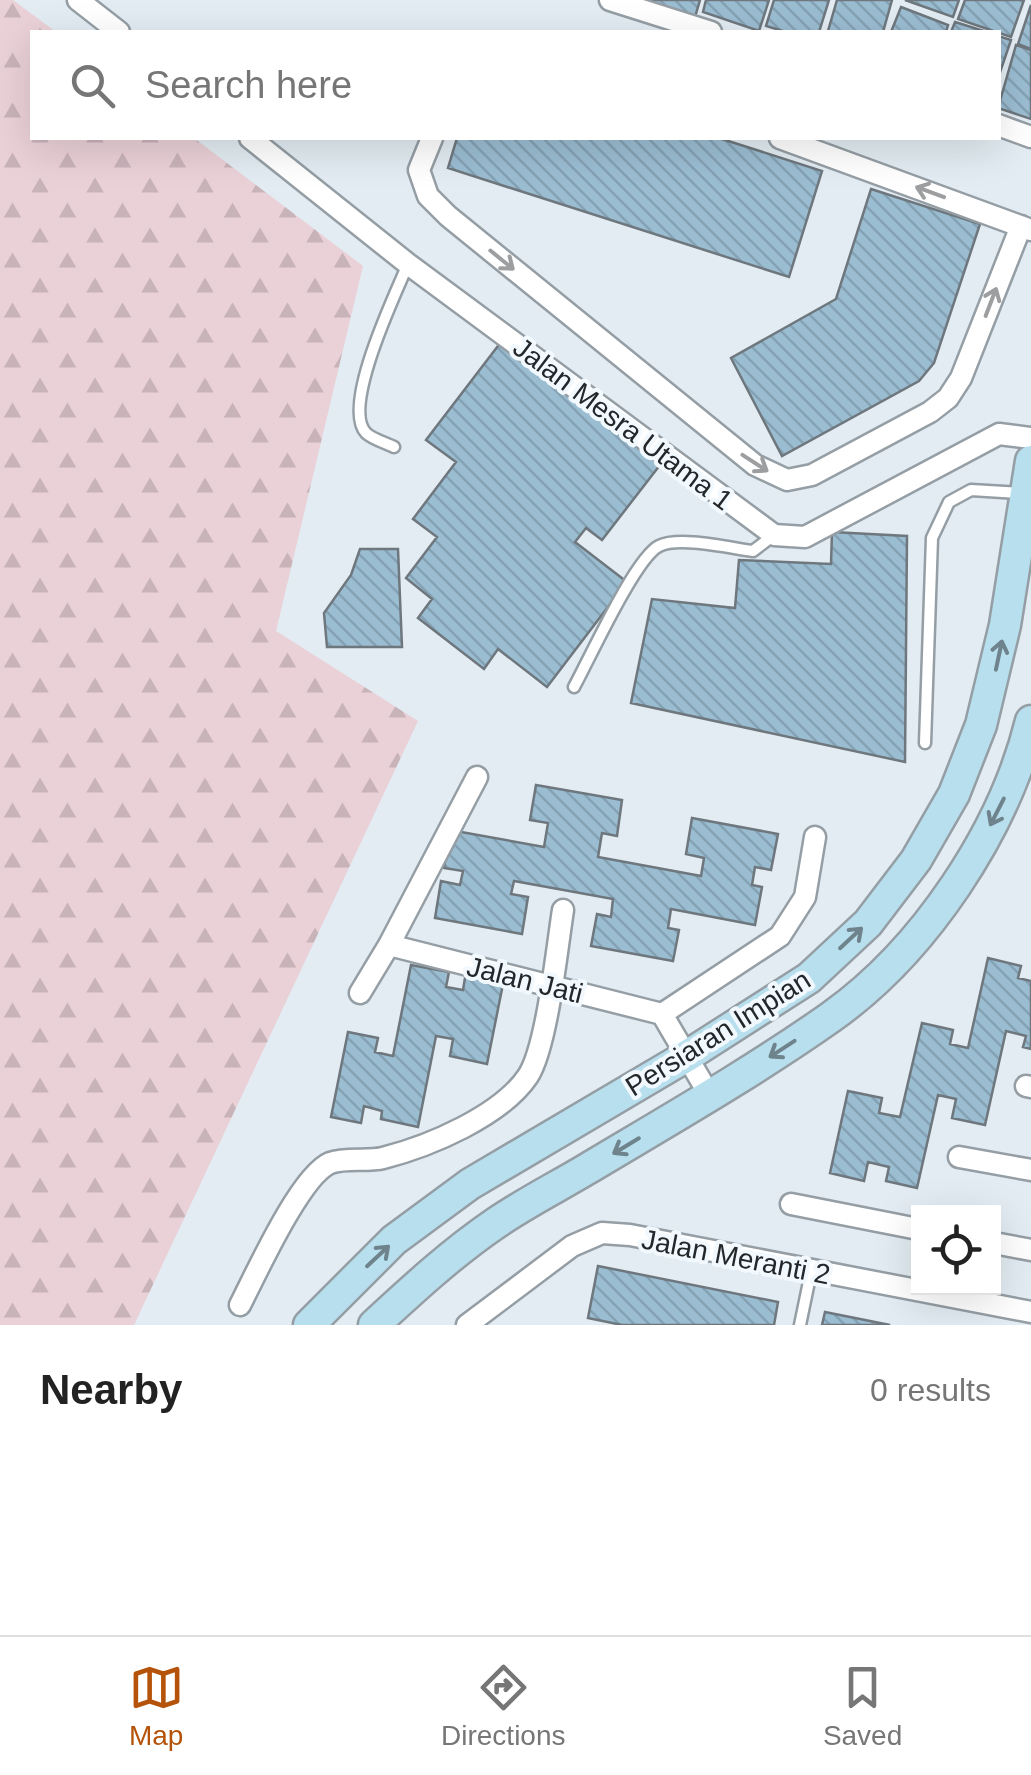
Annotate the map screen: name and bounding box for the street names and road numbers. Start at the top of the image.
street label: Jalan Mesra Utama 1 [507,332,739,516]
street label: Jalan Jati [464,951,586,1009]
street label: Persiaran Impian [620,964,816,1102]
street label: Jalan Meranti 2 [639,1224,833,1290]

